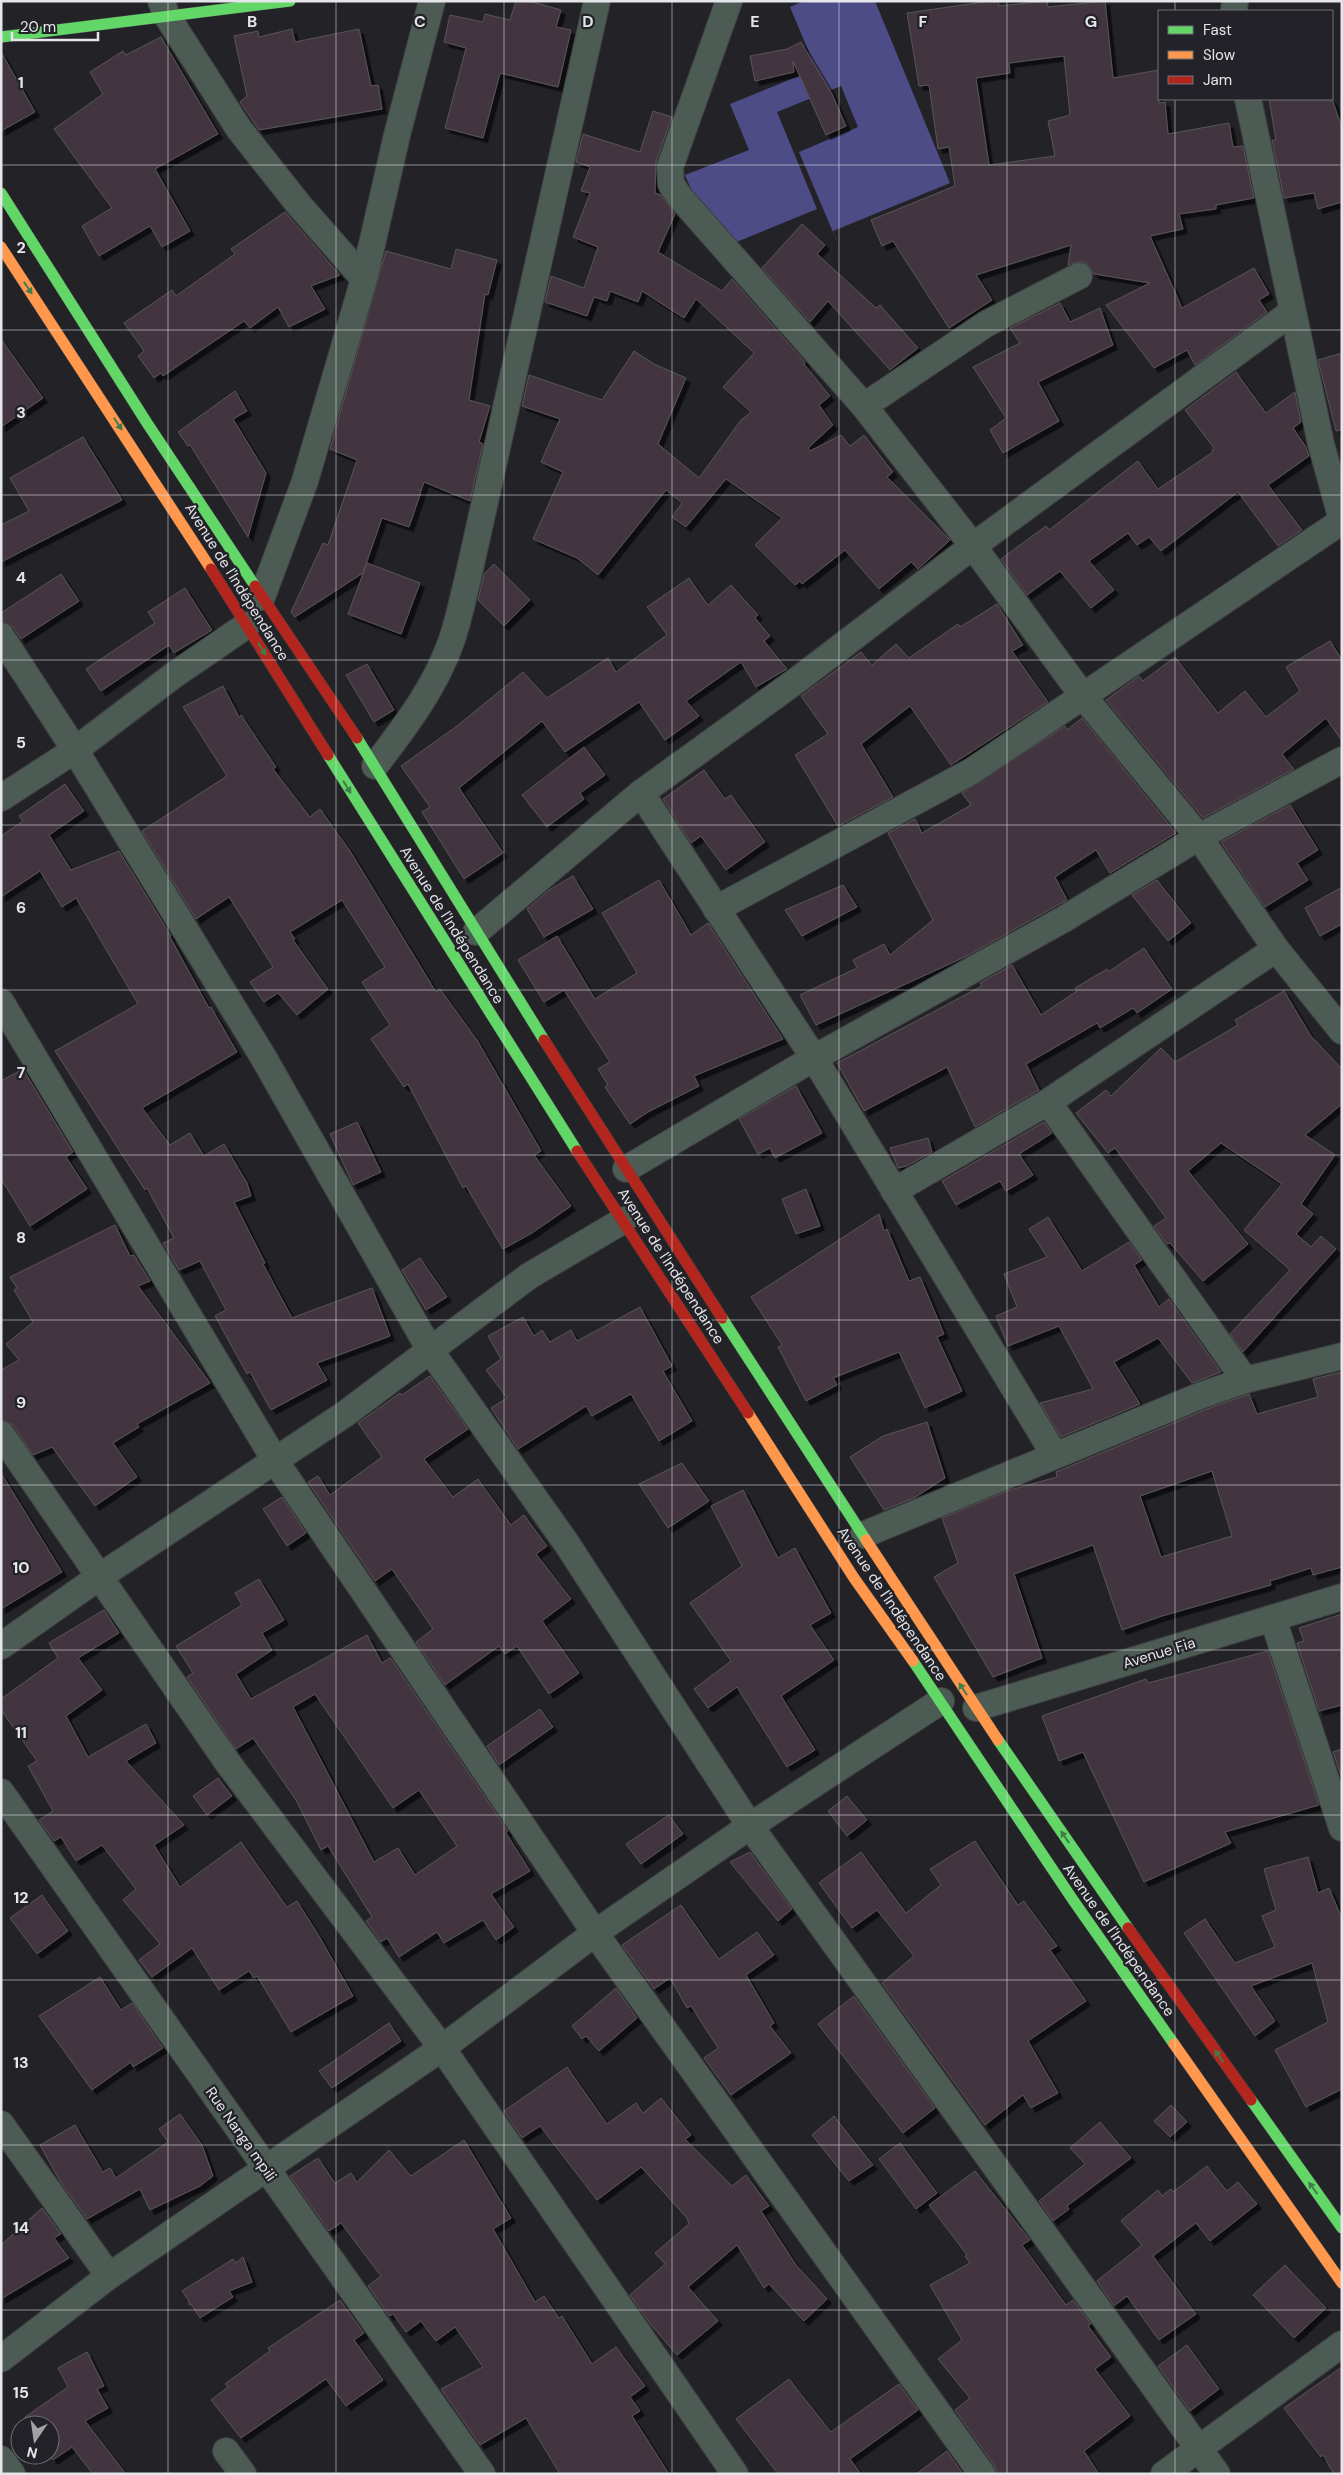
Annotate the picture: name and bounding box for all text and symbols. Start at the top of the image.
scale bar [12,10,99,42]
legend [1158,10,1333,100]
text: B [247,11,257,32]
text: C [414,11,426,32]
text: D [582,11,594,32]
text: E [750,11,760,32]
text: F [919,11,928,32]
text: G [1085,11,1097,32]
text: 20 m [20,17,56,37]
text: Fast [1203,20,1232,40]
text: Slow [1203,45,1236,65]
text: Jam [1203,70,1232,90]
text: 1 [18,72,24,93]
text: 2 [16,237,26,258]
one-way arrow [24,281,33,295]
text: 3 [16,402,26,423]
one-way arrow [113,417,123,430]
street label: Avenue de l'Indépendance [180,499,294,665]
text: 4 [16,567,26,588]
one-way arrow [257,642,266,656]
text: 5 [16,732,26,753]
one-way arrow [343,781,352,794]
street label: Avenue de l'Indépendance [395,842,509,1008]
text: 6 [16,897,26,918]
text: 7 [17,1062,26,1083]
street label: Avenue de l'Indépendance [613,1184,729,1348]
text: 8 [16,1227,26,1248]
text: 9 [16,1392,26,1413]
street label: Avenue de l'Indépendance [833,1523,951,1685]
text: 10 [12,1557,30,1578]
street label: Avenue Fia [1120,1633,1198,1673]
one-way arrow [958,1682,968,1696]
text: 11 [15,1722,27,1743]
one-way arrow [1060,1831,1070,1844]
street label: Avenue de l'Indépendance [1058,1860,1180,2020]
text: 12 [13,1887,29,1908]
one-way arrow [1214,2049,1224,2063]
text: 13 [13,2052,29,2073]
street label: Rue Nanga mpili [201,2083,281,2185]
one-way arrow [1308,2182,1318,2195]
text: 14 [13,2217,29,2238]
text: 15 [13,2382,29,2403]
north arrow [10,2415,60,2465]
text: N [25,2443,39,2463]

